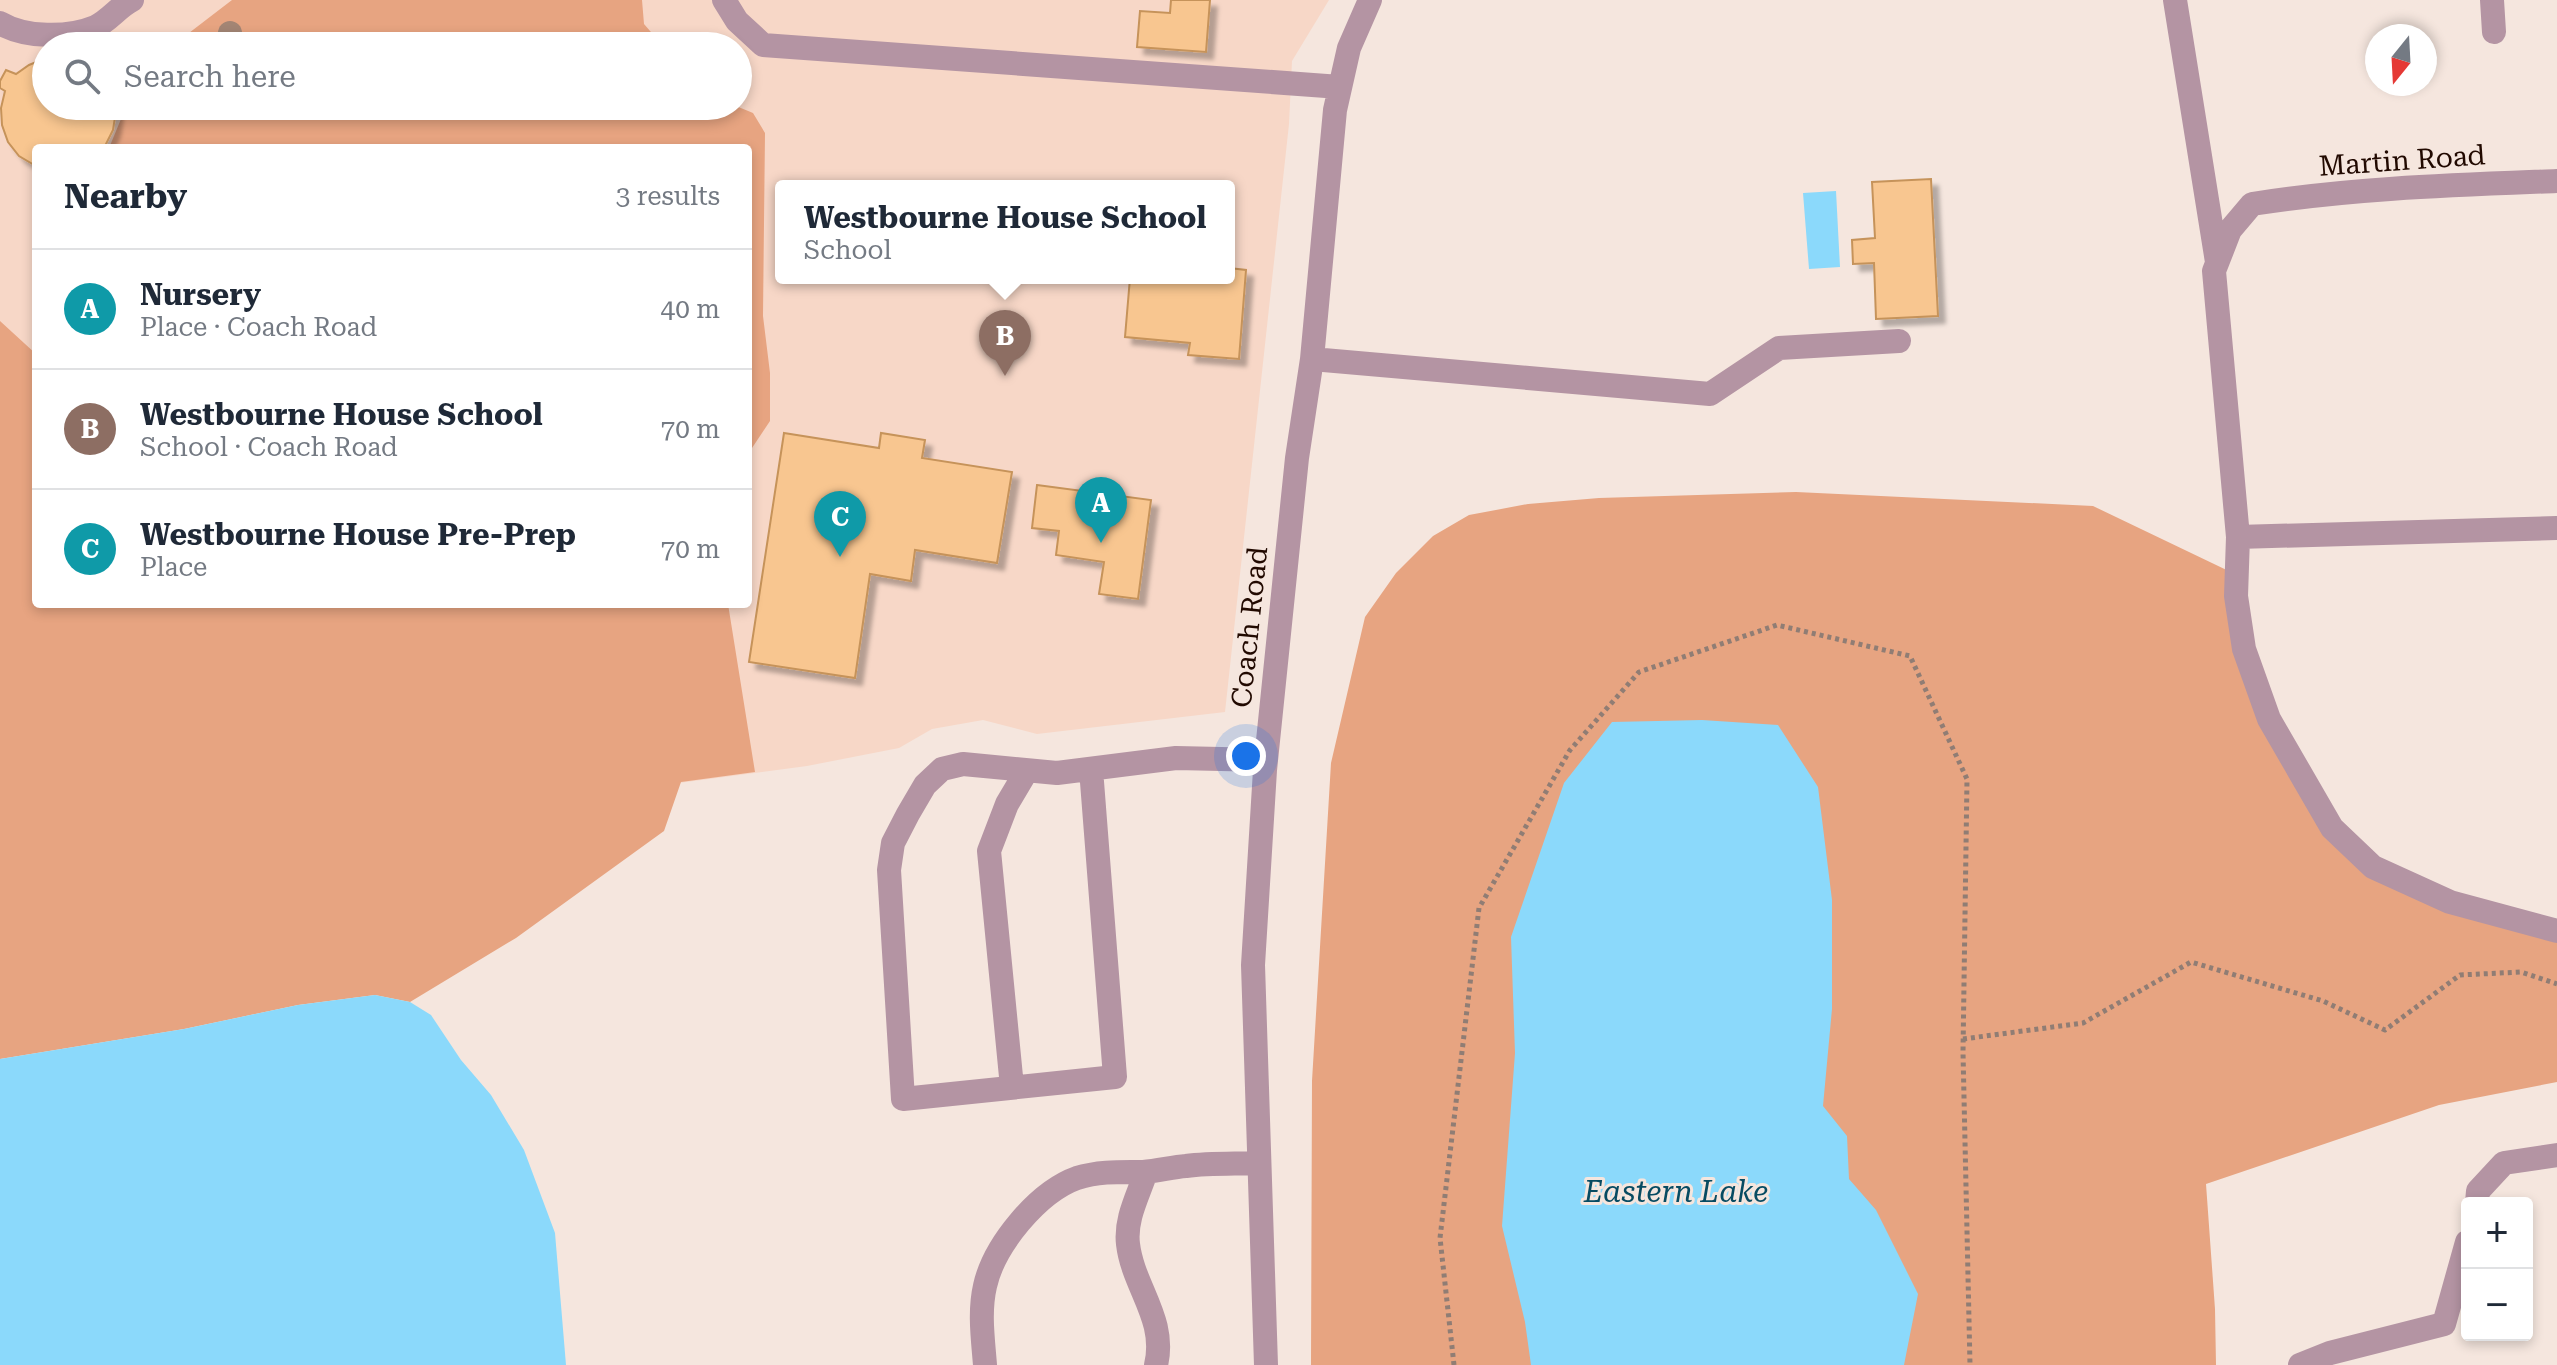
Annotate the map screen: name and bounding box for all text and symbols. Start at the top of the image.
north arrow [2365,24,2437,96]
search box [32,32,752,120]
icon: search [60,54,104,98]
text: Search here [124,59,296,94]
street label: Martin Road [2318,138,2486,183]
text: Nearby [64,176,187,216]
popup [775,180,1235,284]
text: 3 results [616,181,720,211]
text: Westbourne House School [804,200,1206,235]
text: School [804,235,892,265]
text: Nursery [140,277,261,312]
text: A [81,294,99,324]
text: 40 m [661,294,720,324]
pin: B [979,310,1031,376]
text: Place · Coach Road [140,312,377,342]
text: Westbourne House School [140,397,543,432]
text: B [81,414,99,444]
text: 70 m [661,414,720,444]
text: School · Coach Road [140,432,398,462]
pin: A [1075,477,1127,543]
pin: C [814,491,866,557]
text: Westbourne House Pre-Prep [140,517,576,552]
text: C [81,534,99,564]
text: 70 m [661,534,720,564]
street label: Coach Road [1225,545,1274,709]
text: Place [140,552,207,582]
your location [1226,736,1266,776]
water label: Eastern Lake [1583,1174,1768,1209]
map controls [2461,1197,2533,1341]
button: + [2461,1197,2533,1269]
button: − [2461,1269,2533,1341]

